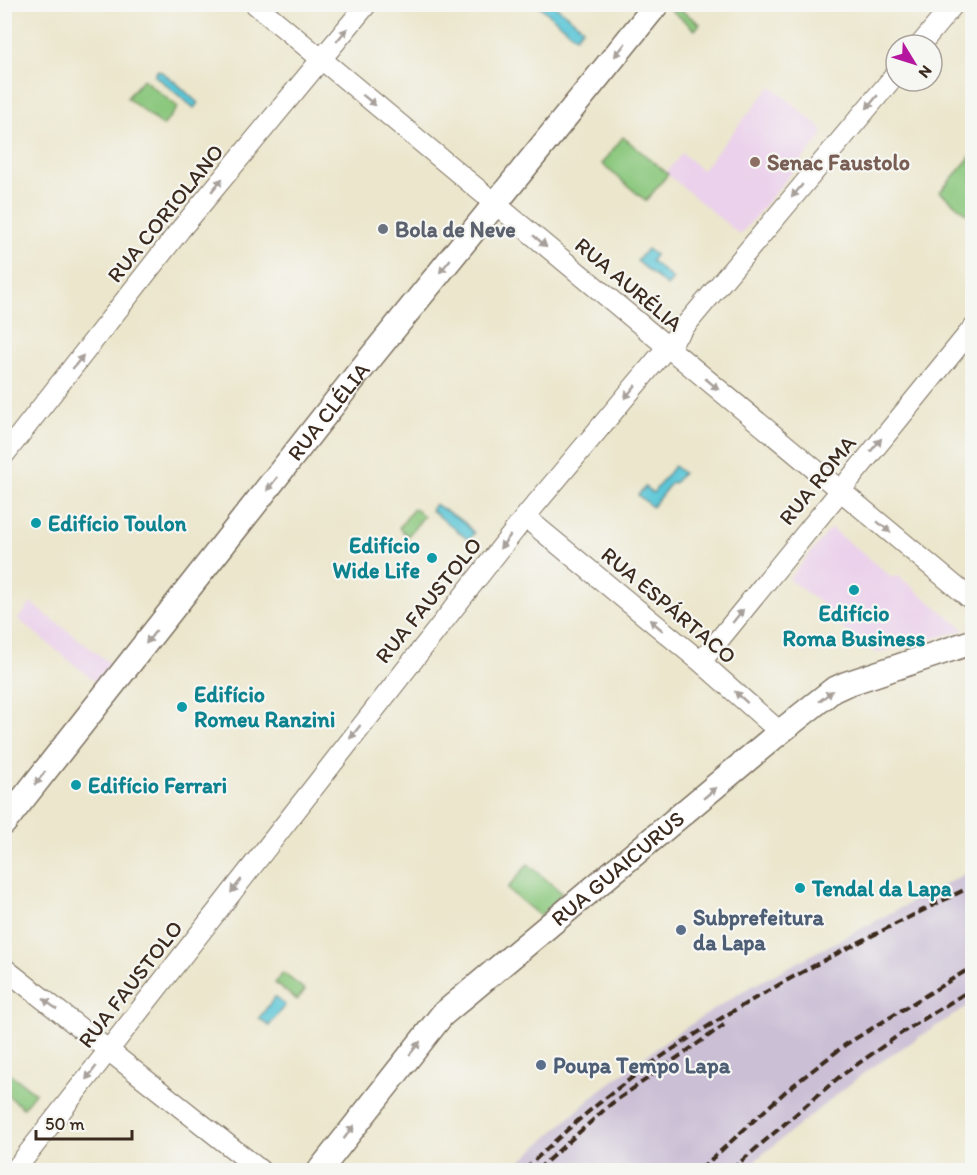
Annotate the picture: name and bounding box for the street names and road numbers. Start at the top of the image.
street label: RUA CORIOLANO [101,139,230,288]
street label: RUA AURÉLIA [569,232,688,337]
street label: RUA CLÉLIA [281,357,376,466]
street label: RUA ROMA [773,430,862,531]
street label: RUA FAUSTOLO [369,532,488,669]
street label: RUA ESPÁRTACO [596,541,742,670]
street label: RUA GUAICURUS [546,805,690,932]
street label: RUA FAUSTOLO [72,915,189,1054]

